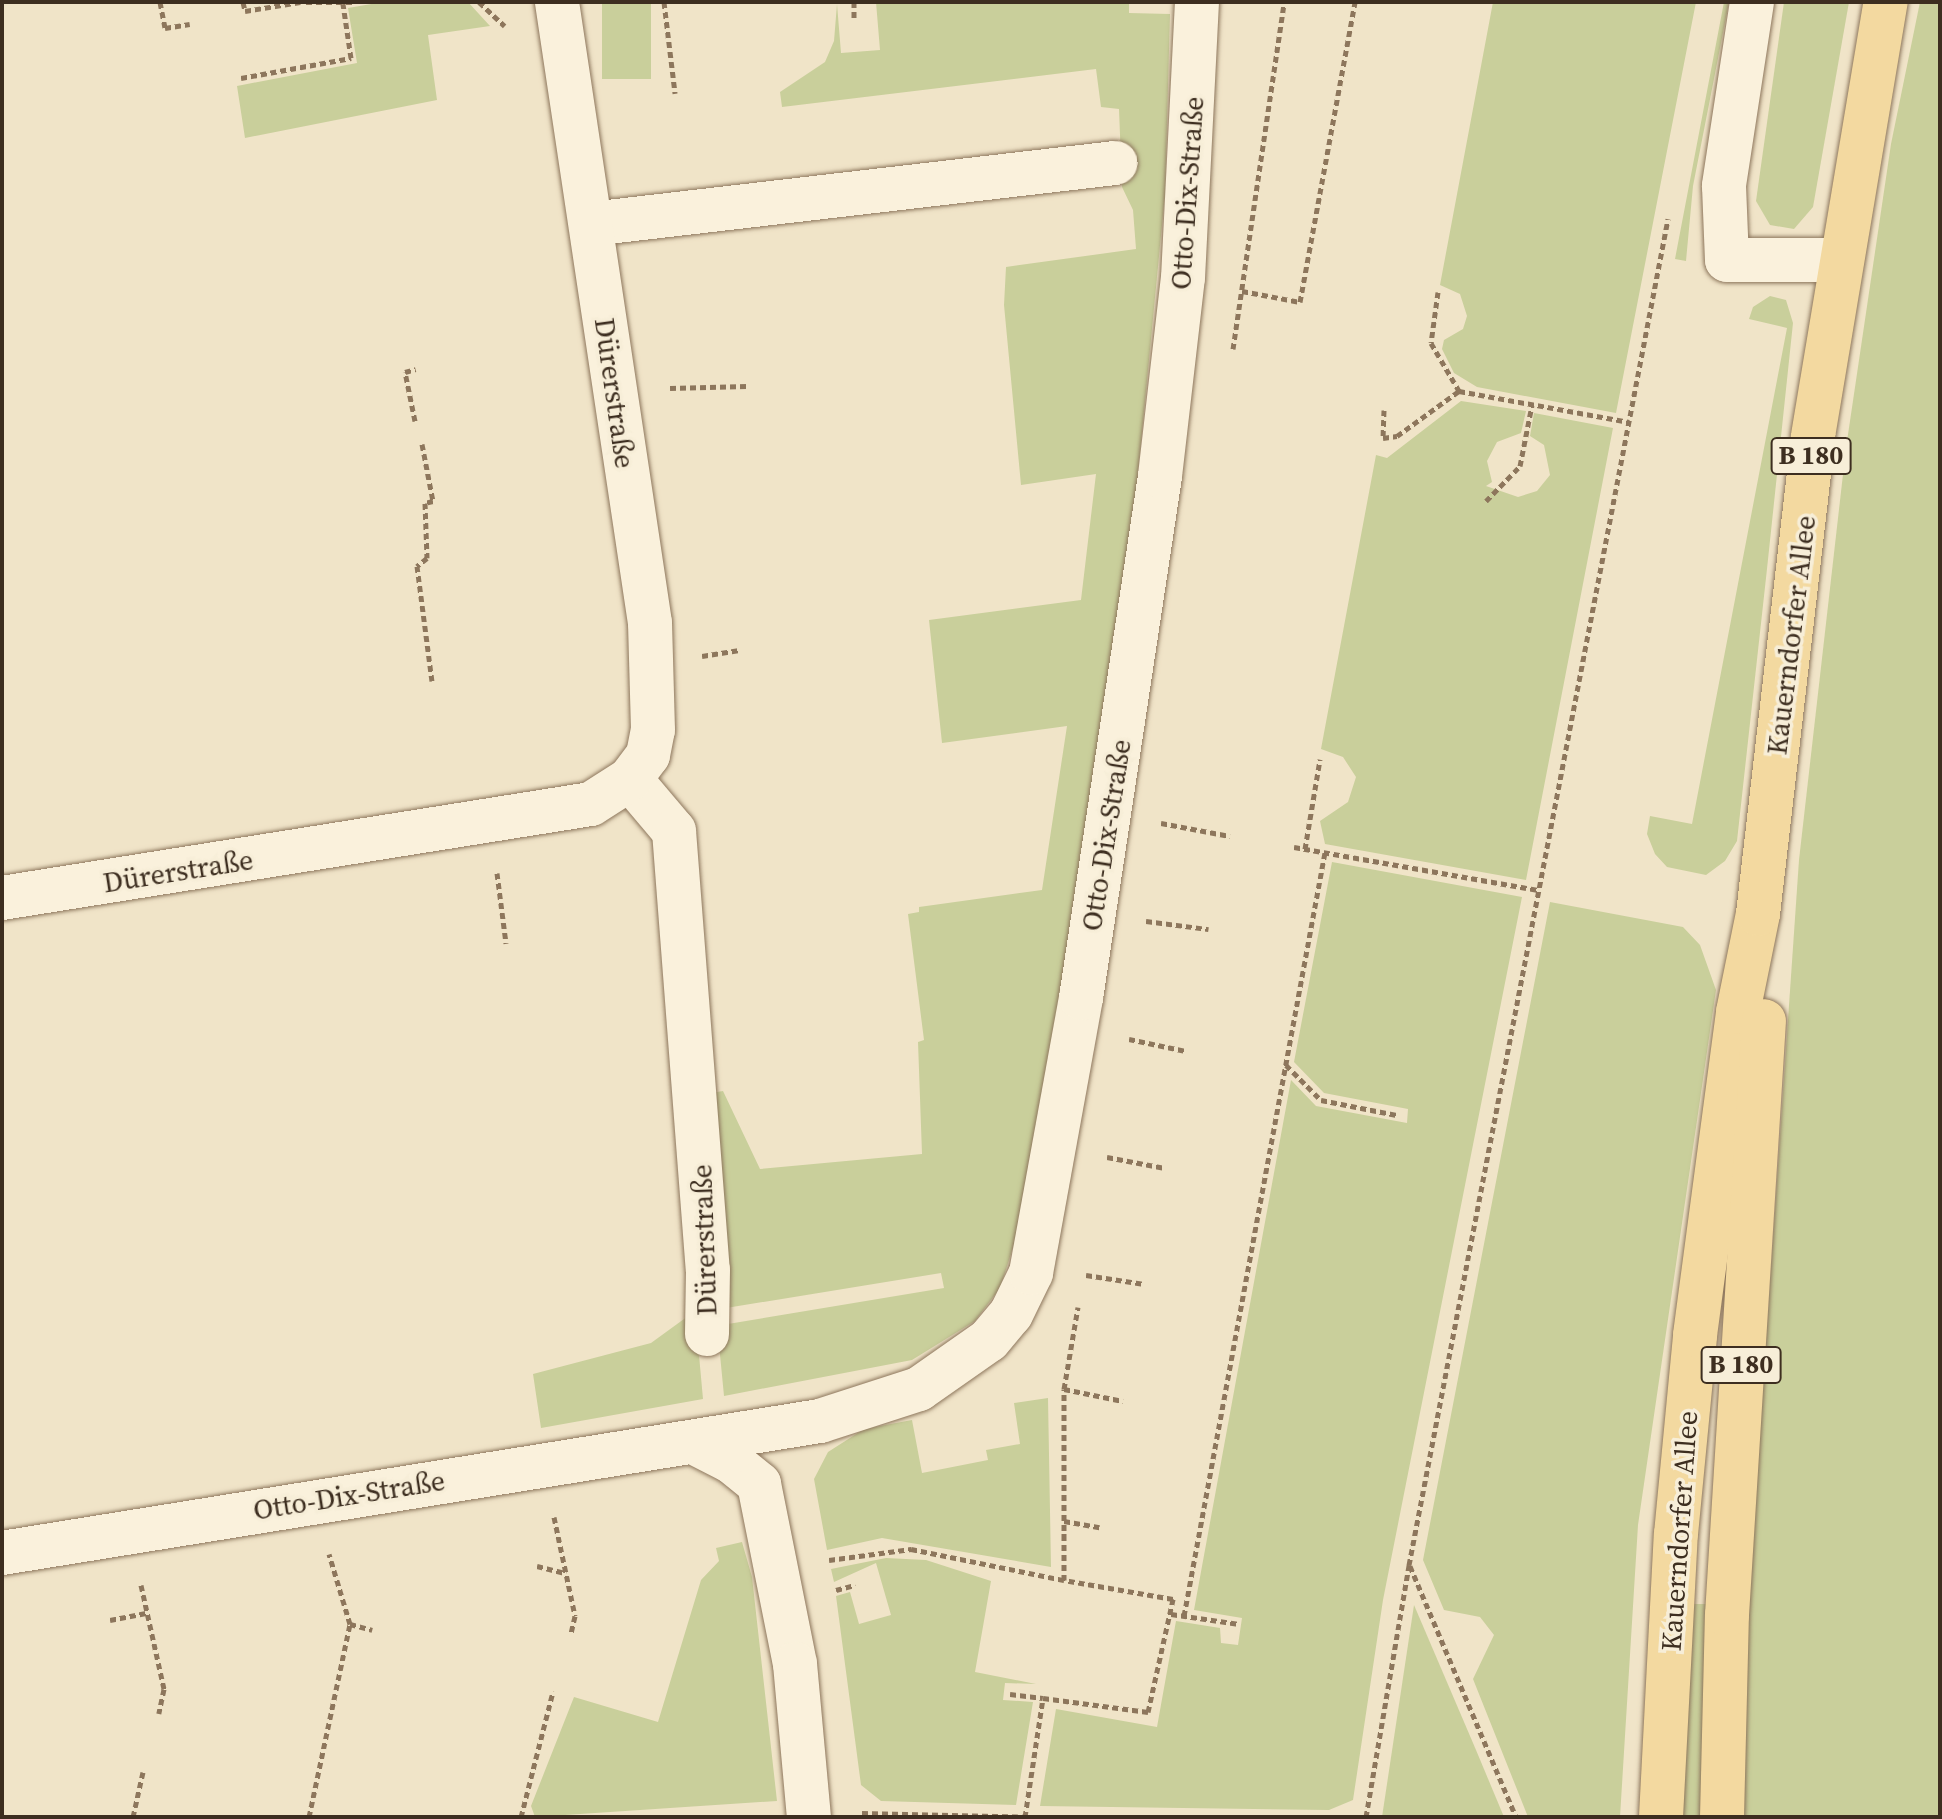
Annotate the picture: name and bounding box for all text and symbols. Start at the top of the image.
street label: Otto-Dix-Straße [1163,95,1211,291]
street label: Dürerstraße [588,316,642,470]
road number: B 180 [1769,434,1853,478]
street label: Kauerndorfer Allee [1760,513,1822,757]
street label: Otto-Dix-Straße [1074,737,1138,933]
street label: Dürerstraße [101,843,255,899]
street label: Dürerstraße [685,1164,723,1316]
road number: B 180 [1699,1343,1783,1387]
street label: Kauerndorfer Allee [1654,1410,1704,1652]
street label: Otto-Dix-Straße [251,1463,447,1527]

